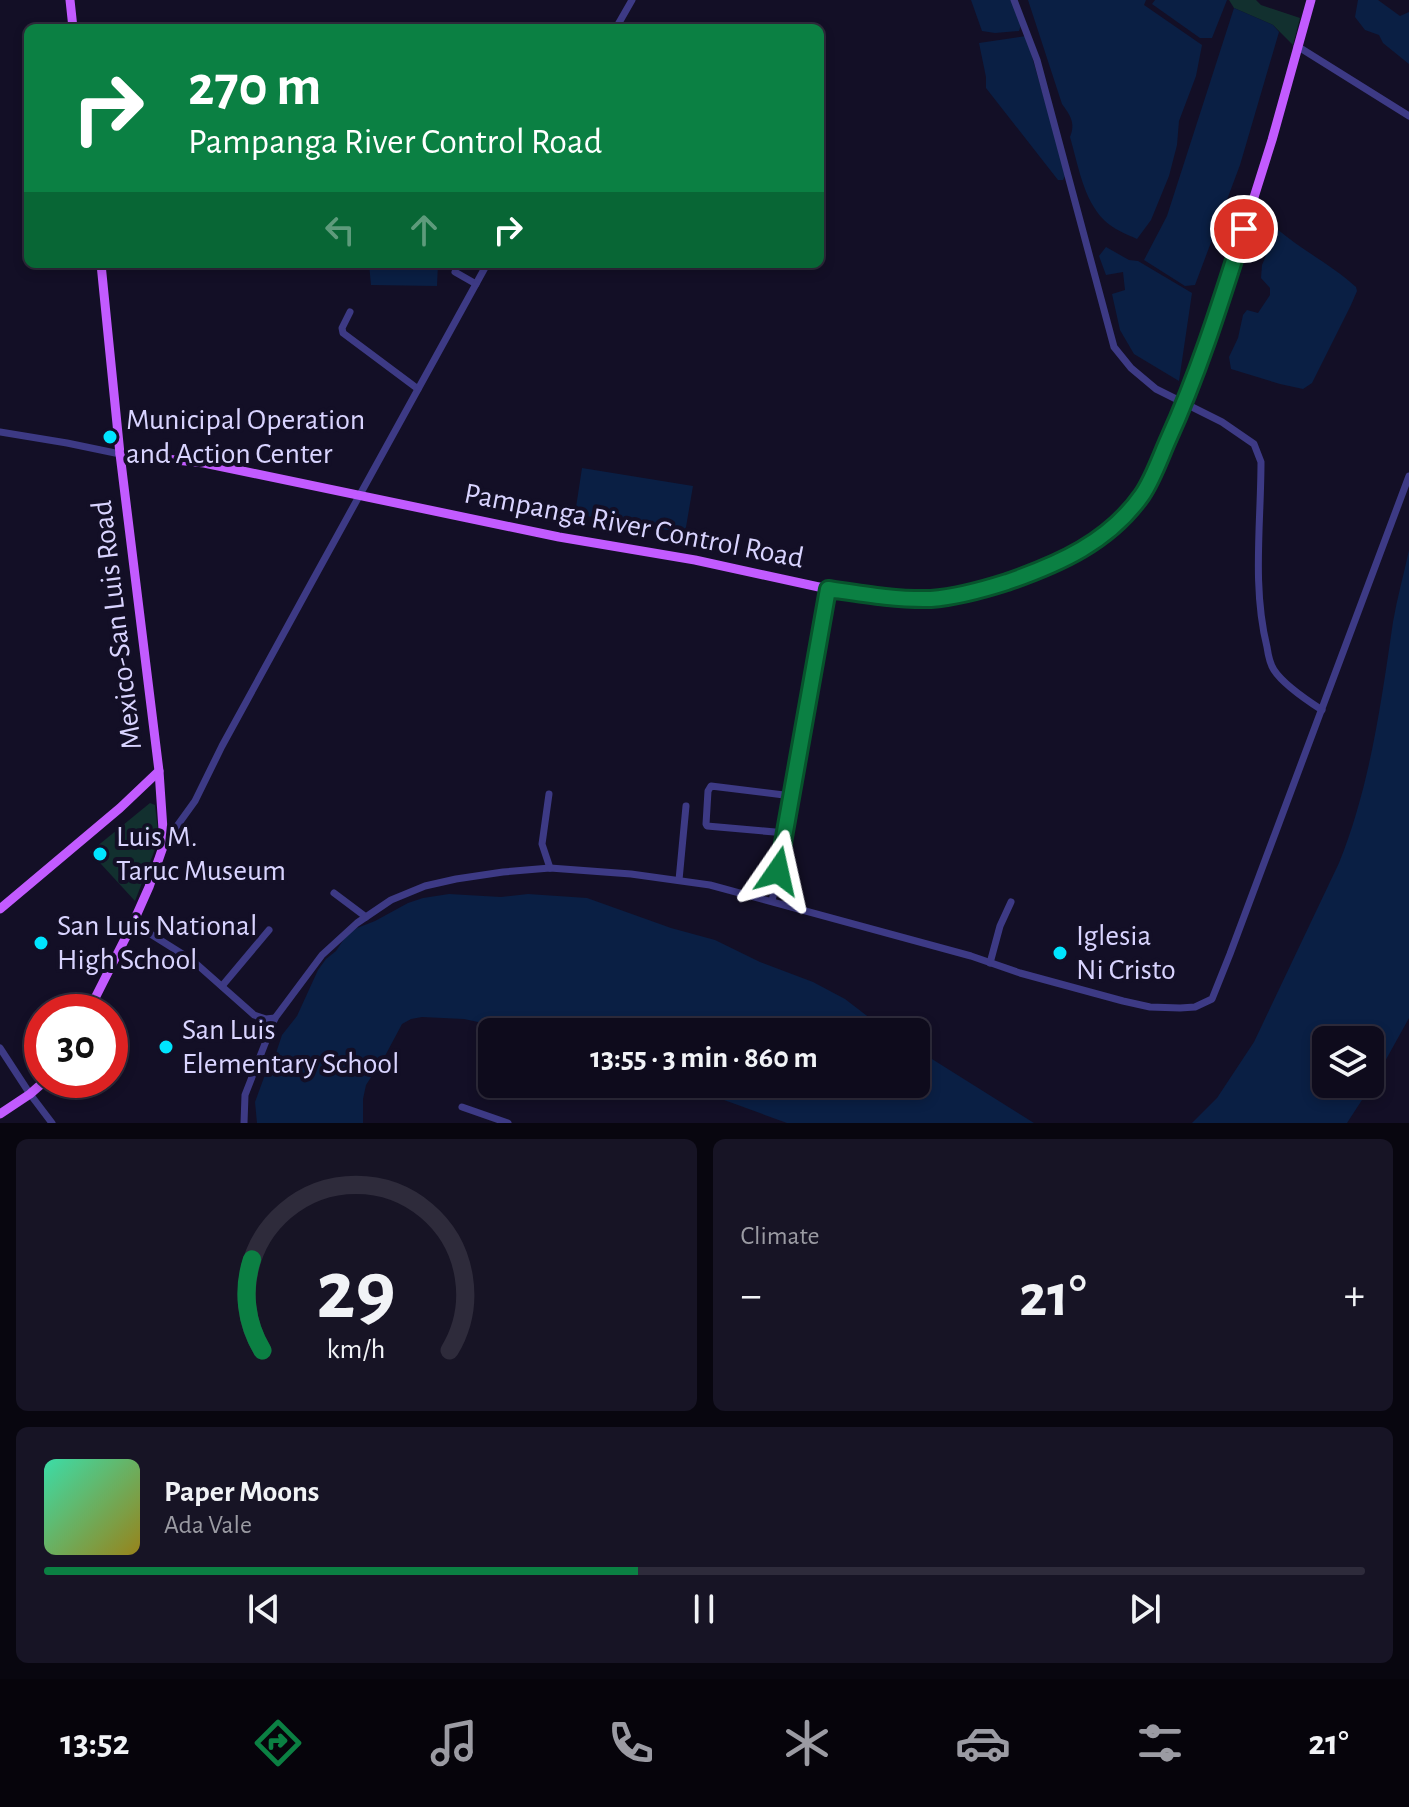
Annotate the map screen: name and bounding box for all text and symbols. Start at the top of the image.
icon: right [56,56,160,160]
text: 270 m [188,59,321,115]
text: Pampanga River Control Road [188,124,602,160]
pin [1210,195,1278,263]
icon: arrive [1222,207,1266,251]
icon: left [318,208,362,252]
icon: ahead [402,208,446,252]
icon: right [486,208,530,252]
place label: Municipal Operation and Action Center [126,405,365,469]
marker: Municipal Operation and Action Center [101,428,119,446]
street label: Pampanga River Control Road [462,478,806,574]
street label: Mexico-San Luis Road [87,499,147,751]
place label: Luis M. Taruc Museum [116,822,286,886]
position arrow [736,829,820,913]
marker: Luis M. Taruc Museum [91,845,109,863]
place label: San Luis National High School [57,911,257,975]
place label: Iglesia Ni Cristo [1076,921,1176,985]
marker: San Luis National High School [32,934,50,952]
marker: Iglesia Ni Cristo [1051,944,1069,962]
speed limit sign: 30 [24,994,128,1098]
place label: San Luis Elementary School [182,1015,400,1079]
map controls [1312,1026,1384,1098]
button: layers [1312,1026,1384,1098]
marker: San Luis Elementary School [157,1038,175,1056]
text: 13:55 · 3 min · 860 m [590,1043,818,1073]
text: Climate [741,1223,819,1249]
text: 29 [317,1250,396,1334]
text: 21° [1019,1267,1086,1327]
text: − [741,1274,762,1318]
text: + [1344,1274,1365,1318]
text: km/h [327,1335,386,1364]
text: Paper Moons [164,1477,319,1507]
text: Ada Vale [164,1512,252,1538]
icon: previous [242,1587,286,1631]
icon: pause [682,1587,726,1631]
icon: next [1123,1587,1167,1631]
icon: directions [250,1715,306,1771]
icon: music [426,1715,482,1771]
icon: phone [603,1715,659,1771]
icon: climate [779,1715,835,1771]
icon: car [955,1715,1011,1771]
icon: filters [1132,1715,1188,1771]
text: 13:52 [60,1725,129,1761]
text: 21° [1308,1725,1349,1761]

